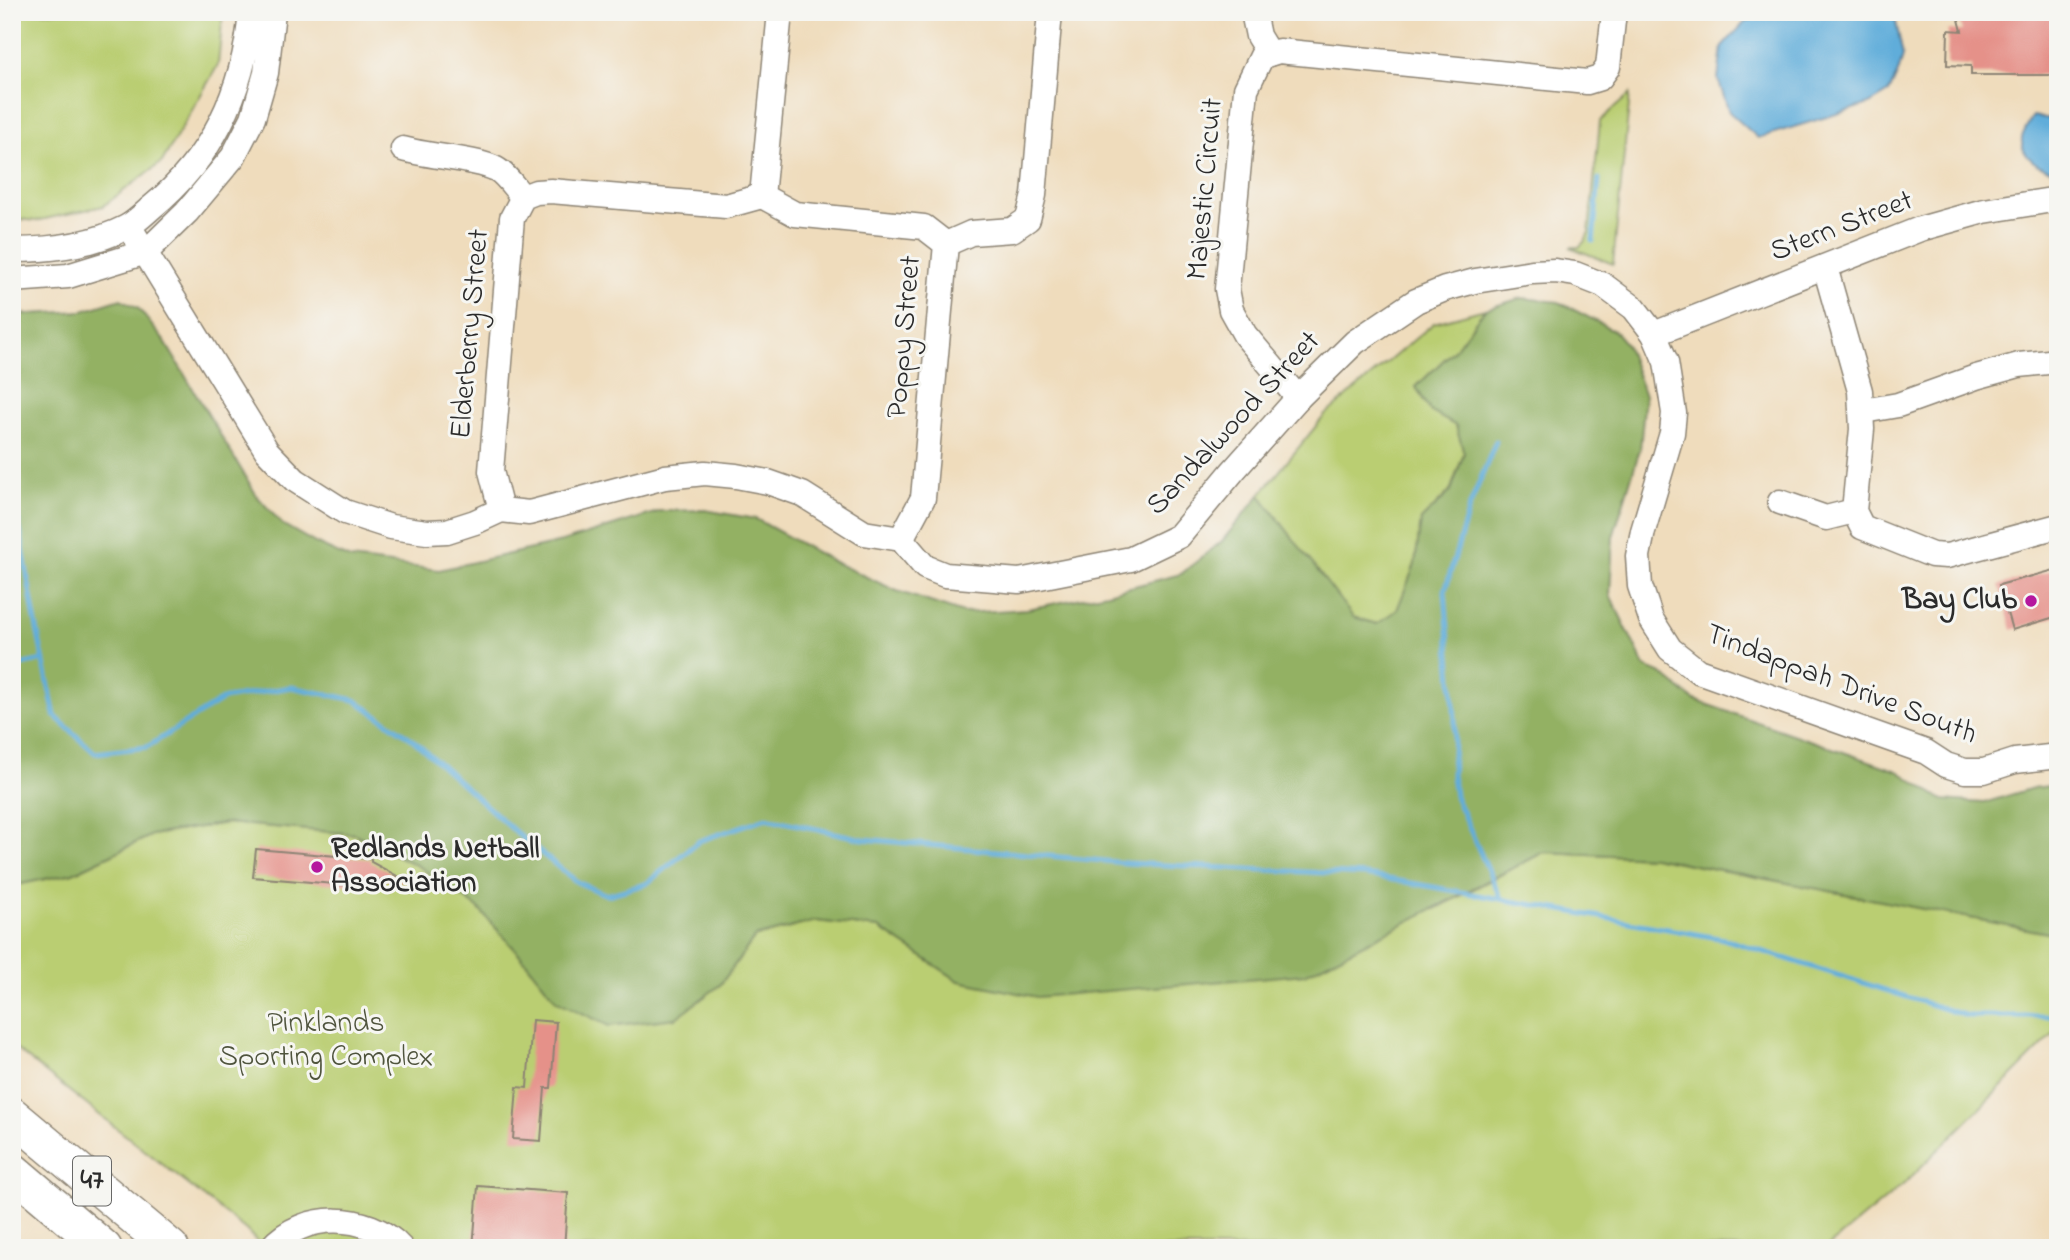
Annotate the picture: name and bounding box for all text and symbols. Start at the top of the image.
street label: Majestic Circuit [1176,96,1236,282]
street label: Stern Street [1764,180,1920,274]
street label: Elderberry Street [440,227,502,441]
street label: Poppy Street [876,254,934,420]
street label: Sandalwood Street [1136,322,1332,526]
place label: Bay Club [1900,579,2017,623]
marker: Bay Club [2023,593,2039,609]
street label: Tindappah Drive South [1699,613,1983,757]
place label: Redlands Netball Association [331,828,539,906]
marker: Redlands Netball Association [309,859,325,875]
park label: Pinklands Sporting Complex [219,1002,433,1080]
road number: 47 [73,1156,111,1206]

